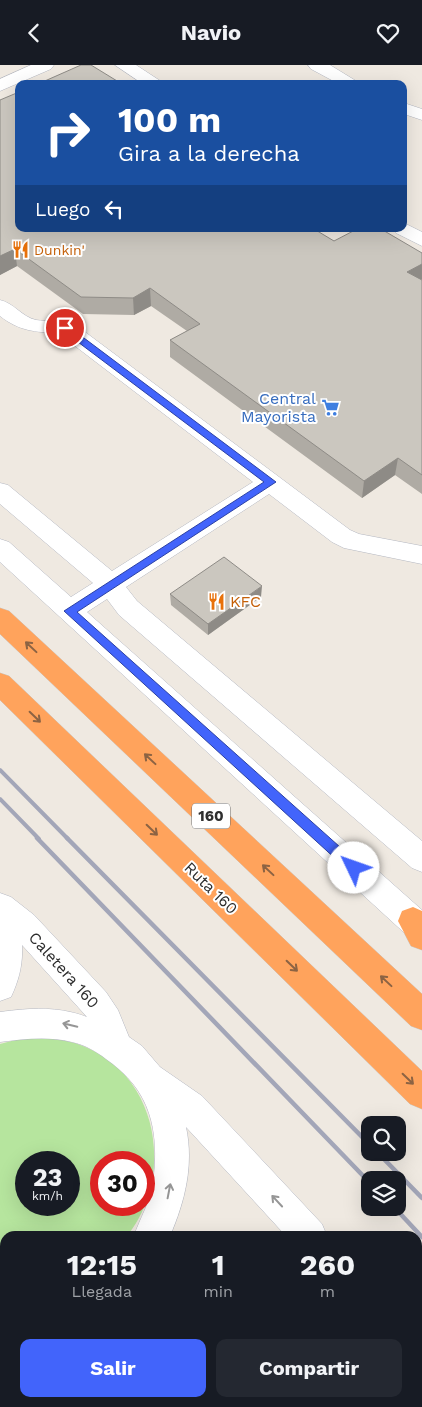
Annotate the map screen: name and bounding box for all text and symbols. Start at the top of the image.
icon: back [20,19,48,47]
icon: heart [374,19,402,47]
text: Navio [181,20,241,45]
text: 100 m [118,99,221,141]
icon: right [35,100,100,165]
text: Gira a la derecha [118,141,300,166]
icon: left [100,195,128,223]
text: Luego [35,198,90,221]
restaurant icon: Dunkin' [10,240,30,260]
place label: Dunkin' [34,242,85,258]
pin [44,307,86,349]
icon: arrive [51,314,79,342]
place label: Central Mayorista [241,389,316,426]
supermarket icon: Central Mayorista [320,397,340,417]
restaurant icon: KFC [206,591,226,611]
place label: KFC [230,592,261,611]
one-way arrow [25,641,38,653]
one-way arrow [29,711,41,723]
one-way arrow [143,753,156,765]
road number: 160 [192,803,230,829]
one-way arrow [145,824,158,836]
position arrow [327,841,379,893]
street label: Ruta 160 [180,858,242,918]
one-way arrow [262,864,274,876]
street label: Caletera 160 [25,928,103,1012]
one-way arrow [286,960,298,972]
one-way arrow [380,975,393,987]
one-way arrow [63,1020,79,1030]
one-way arrow [402,1073,414,1085]
map controls [361,1116,406,1216]
button: search [361,1116,406,1161]
speed limit sign: 30 [90,1151,155,1216]
text: 23 [33,1163,62,1192]
button: layers [361,1171,406,1216]
one-way arrow [164,1184,174,1200]
text: km/h [32,1189,63,1203]
one-way arrow [271,1194,283,1207]
text: 12:15 [67,1247,137,1282]
text: 1 [212,1247,225,1282]
text: 260 [300,1247,355,1282]
text: Llegada [72,1282,132,1301]
text: min [204,1282,233,1301]
text: m [320,1282,335,1301]
button: Salir [20,1339,206,1397]
button: Compartir [216,1339,402,1397]

